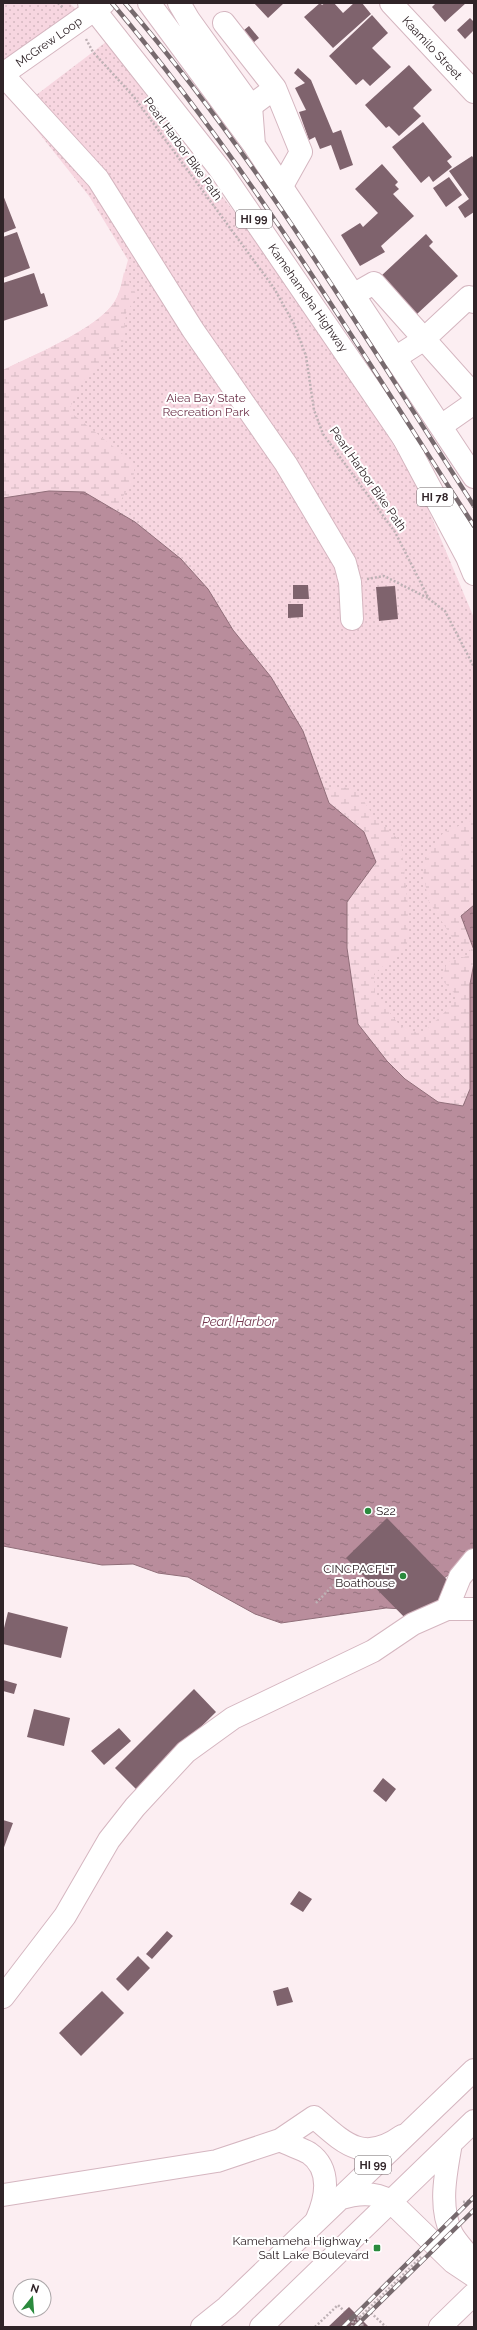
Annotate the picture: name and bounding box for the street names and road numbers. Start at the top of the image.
street label: McGrew Loop [13,14,85,70]
street label: Kaamilo Street [399,14,465,82]
street label: Pearl Harbor Bike Path [141,95,225,203]
road number: HI 99 [236,210,272,228]
street label: Kamehameha Highway [265,241,351,355]
street label: Pearl Harbor Bike Path [327,424,409,534]
road number: HI 78 [417,488,453,506]
road number: HI 99 [355,2156,391,2174]

